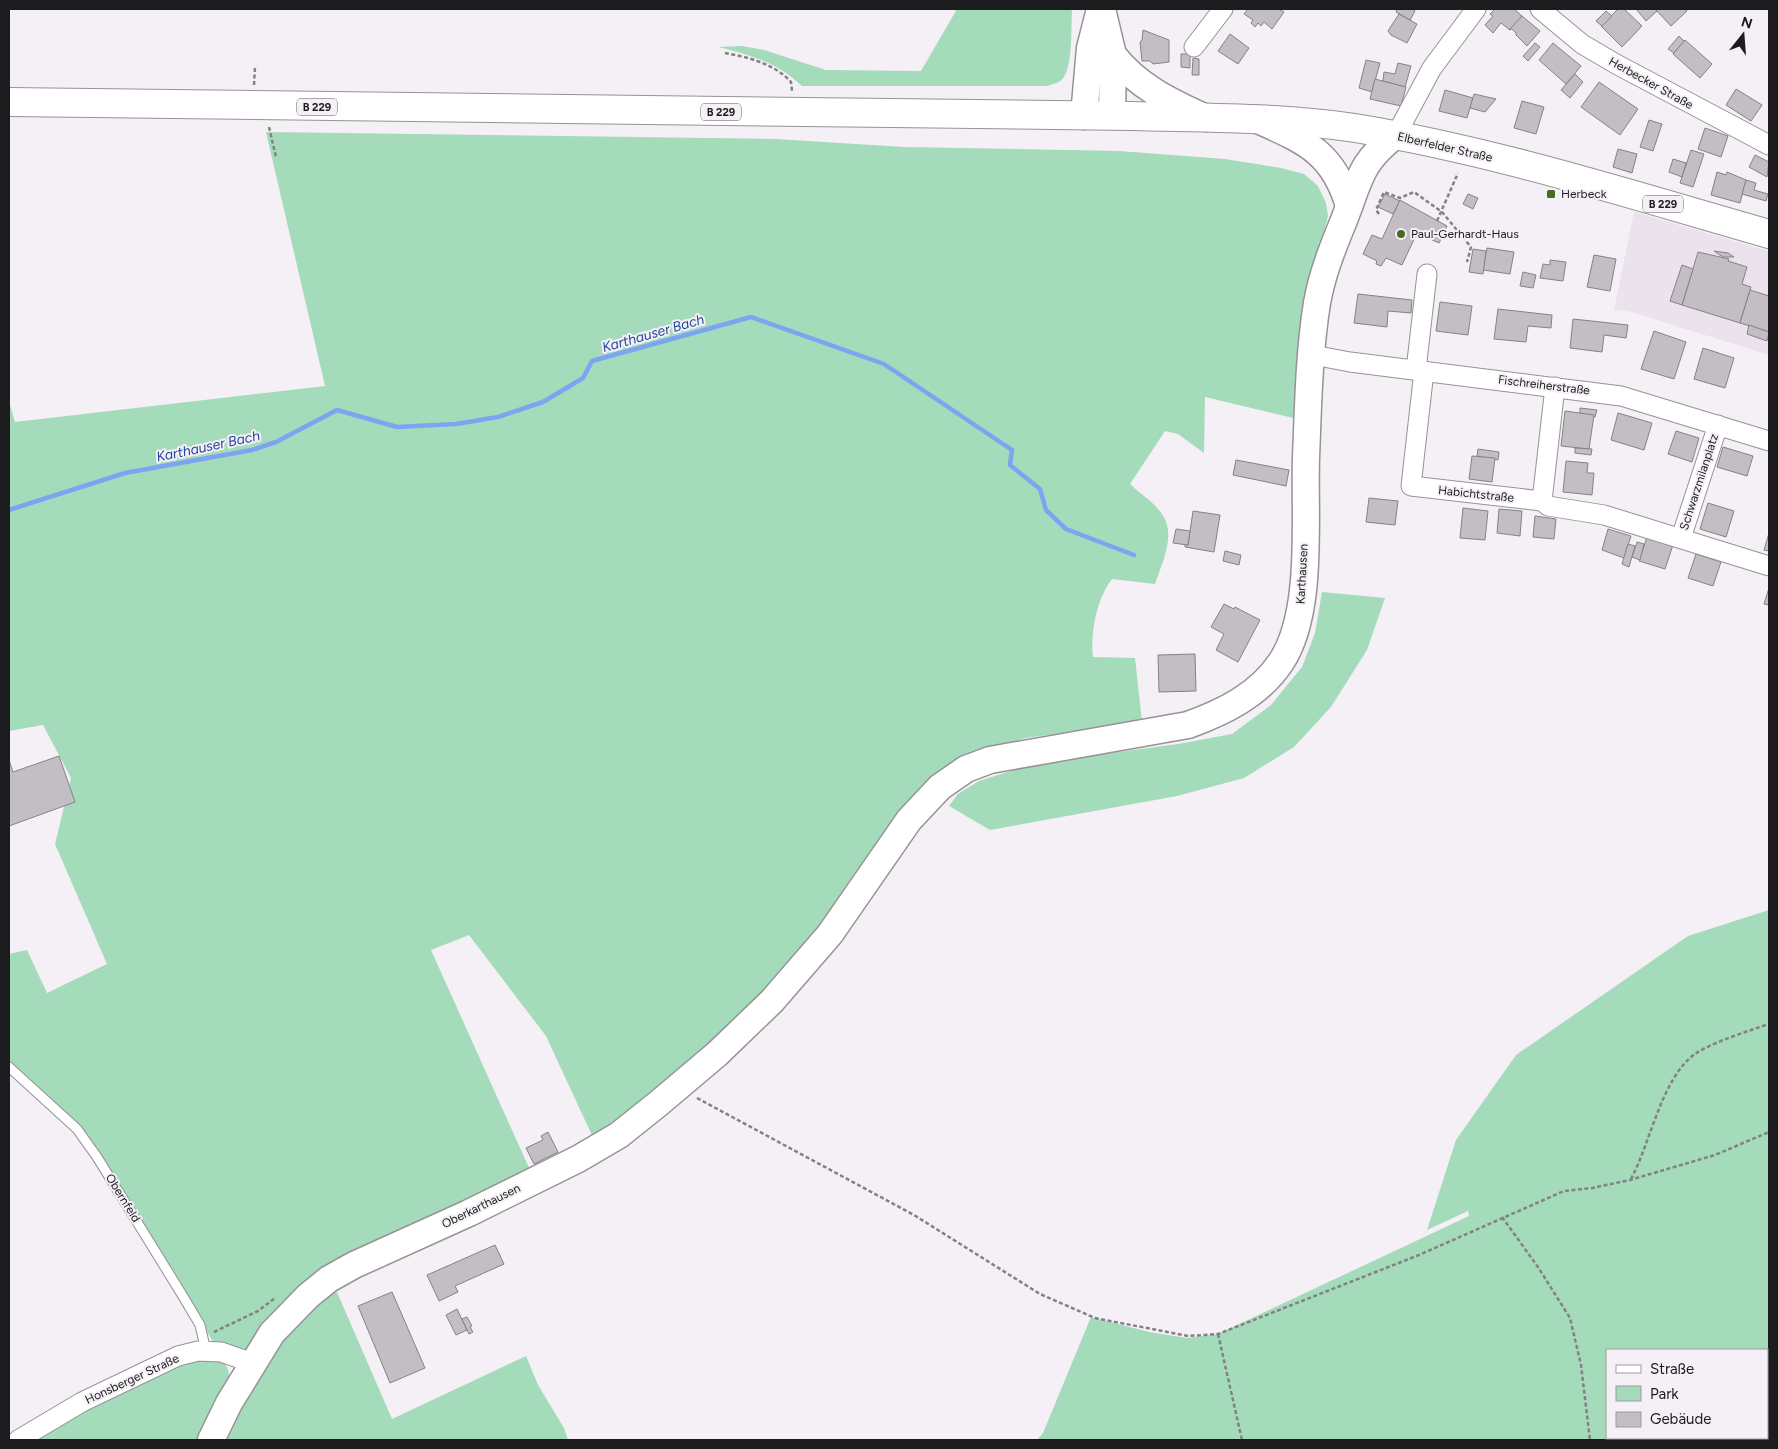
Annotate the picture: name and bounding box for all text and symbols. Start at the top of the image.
north arrow [1718,10,1768,60]
text: N [1739,13,1754,33]
street label: Herbecker Straße [1606,54,1696,112]
road number: B 229 [297,98,337,115]
road number: B 229 [701,104,741,120]
street label: Elberfelder Straße [1396,129,1494,165]
place label: Herbeck [1561,187,1607,201]
marker: Herbeck [1545,188,1557,200]
road number: B 229 [1643,195,1683,212]
place label: Paul-Gerhardt-Haus [1411,227,1519,241]
marker: Paul-Gerhardt-Haus [1395,228,1407,240]
water label: Karthauser Bach [600,311,706,356]
street label: Fischreiherstraße [1497,372,1591,398]
water label: Karthauser Bach [155,427,262,466]
street label: Schwarzmilanplatz [1677,432,1721,532]
street label: Habichtstraße [1437,483,1515,505]
street label: Karthausen [1293,543,1311,604]
street label: Obernfeld [103,1171,143,1225]
street label: Oberkarthausen [439,1181,523,1231]
legend [1606,1349,1768,1439]
street label: Honsberger Straße [83,1351,182,1407]
text: Straße [1650,1360,1694,1378]
text: Park [1650,1385,1679,1403]
text: Gebäude [1650,1410,1711,1428]

